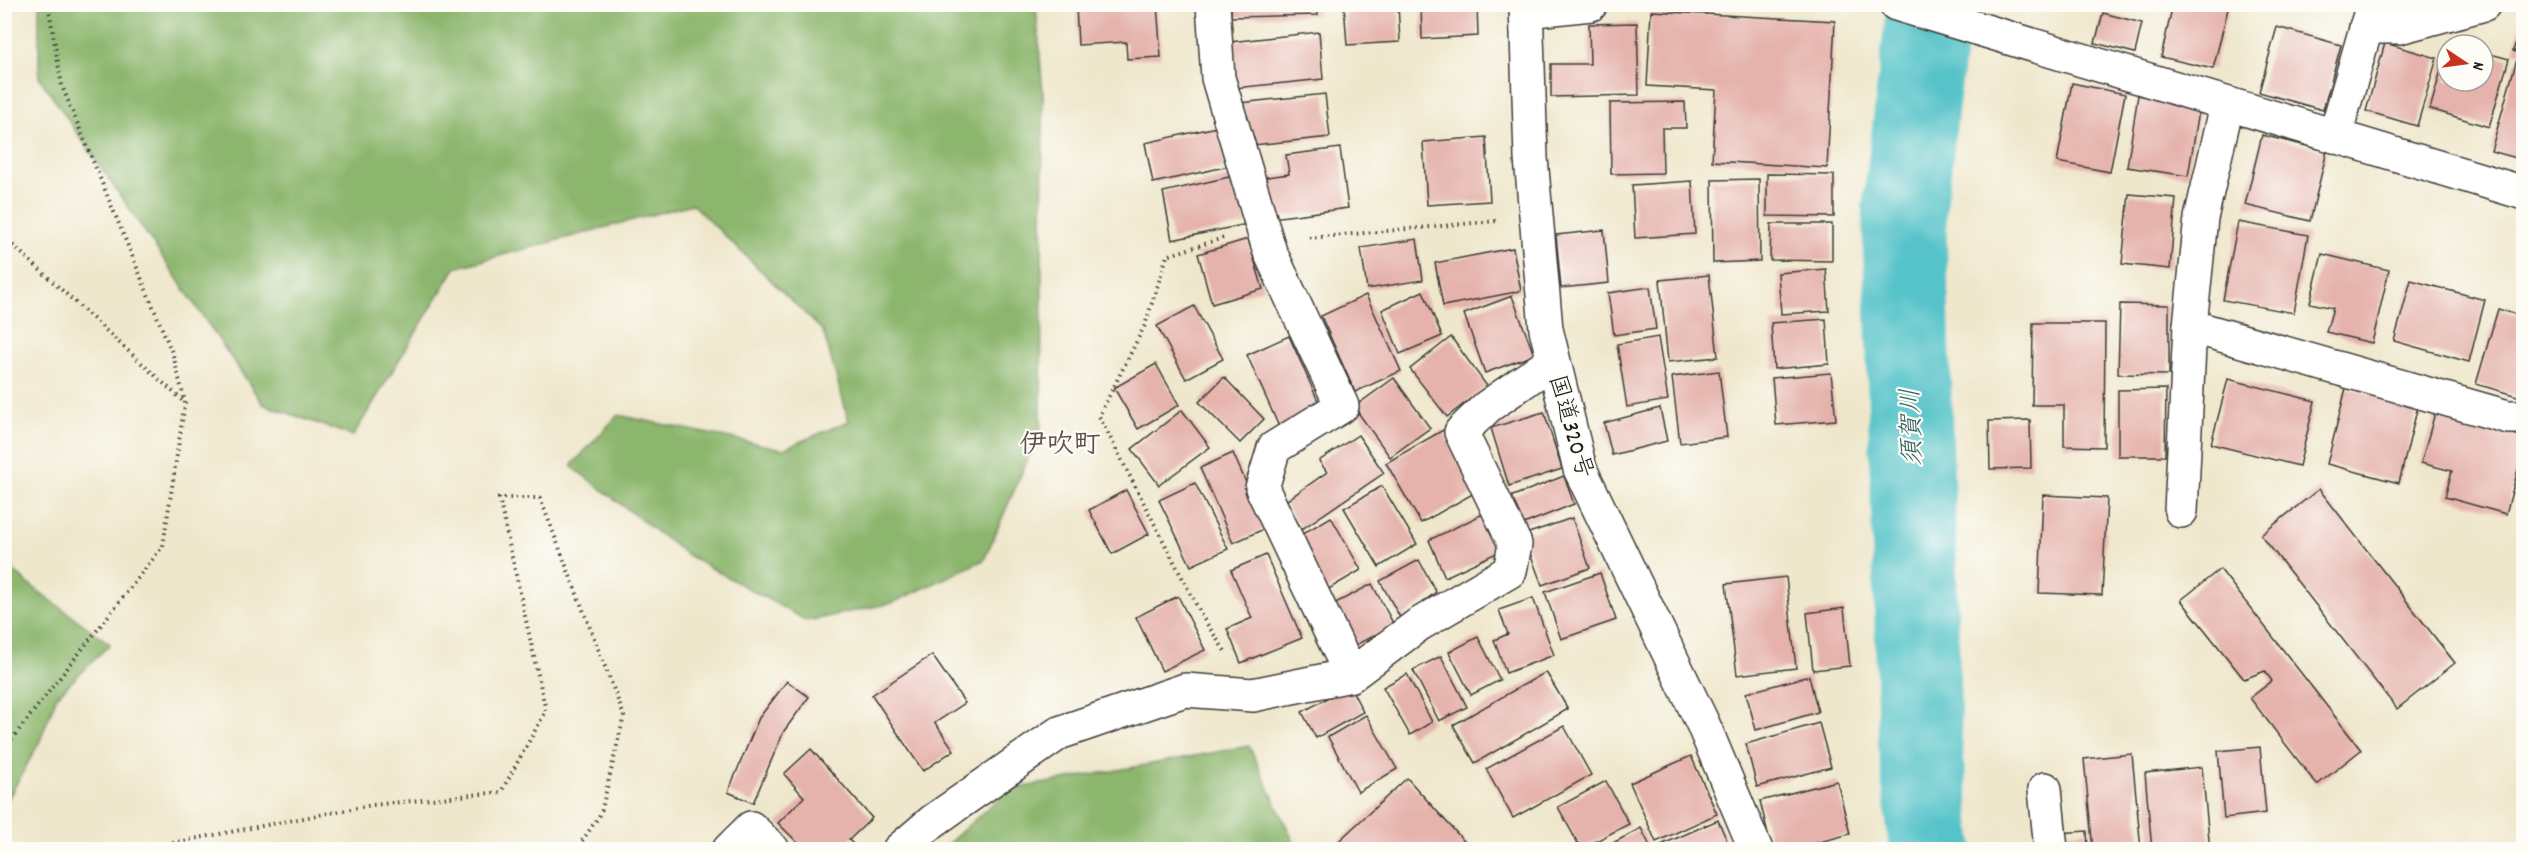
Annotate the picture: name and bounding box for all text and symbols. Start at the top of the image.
north arrow [2435,33,2495,93]
text: N [2465,59,2489,72]
street label: 国道320号 [1538,371,1600,483]
water label: 須賀川 [1894,387,1933,467]
district label: 伊吹町 [1020,427,1101,466]

